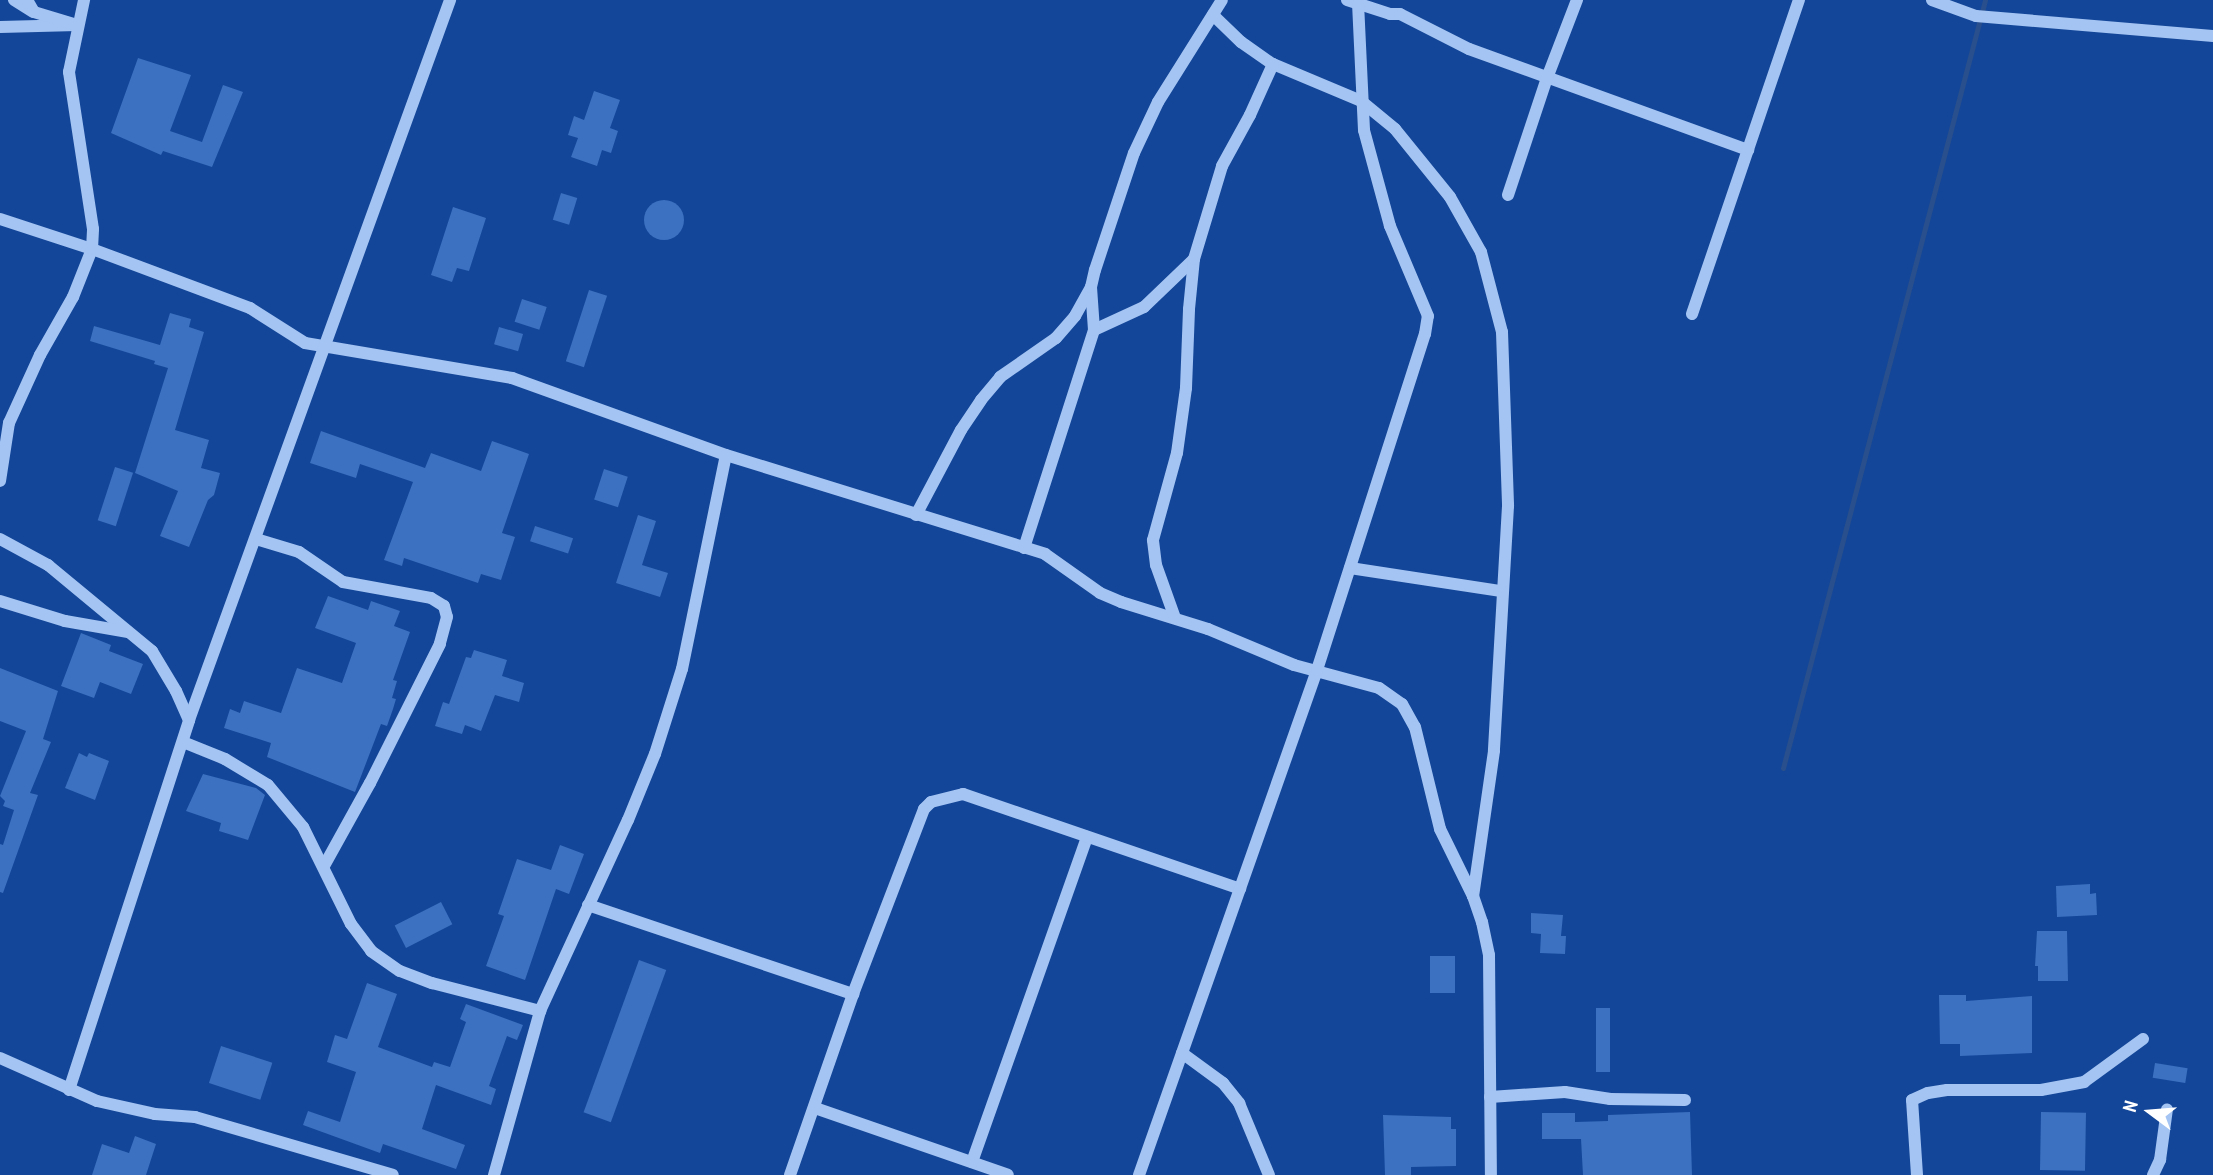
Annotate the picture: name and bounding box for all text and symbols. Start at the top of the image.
north arrow [2115,1077,2185,1147]
text: N [2117,1098,2143,1114]

